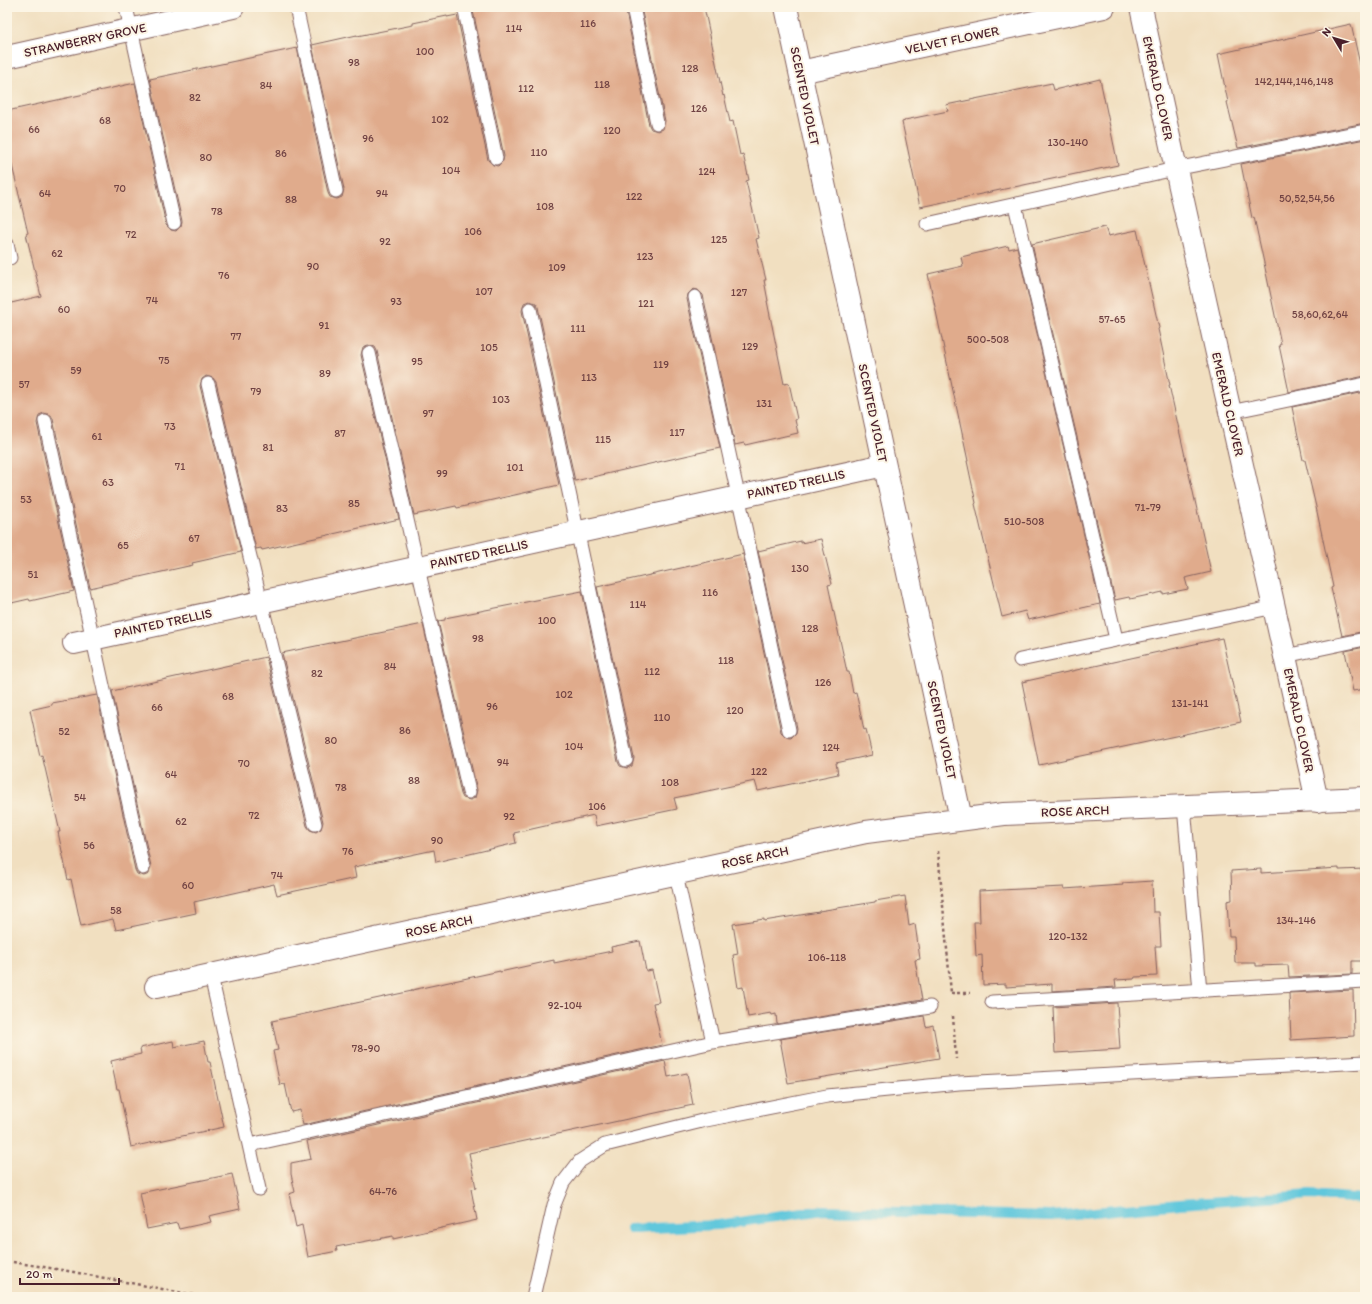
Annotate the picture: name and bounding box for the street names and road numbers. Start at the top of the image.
street label: STRAWBERRY GROVE [22,20,148,60]
street label: VELVET FLOWER [904,23,1000,57]
street label: EMERALD CLOVER [1140,34,1176,142]
street label: SCENTED VIOLET [787,45,823,147]
street label: EMERALD CLOVER [1209,350,1247,458]
street label: SCENTED VIOLET [855,362,891,464]
street label: PAINTED TRELLIS [746,466,846,502]
street label: PAINTED TRELLIS [429,536,529,572]
street label: PAINTED TRELLIS [113,605,213,641]
street label: EMERALD CLOVER [1281,666,1317,774]
street label: SCENTED VIOLET [924,679,960,781]
street label: ROSE ARCH [1041,802,1109,820]
street label: ROSE ARCH [720,843,790,871]
street label: ROSE ARCH [404,912,474,940]

